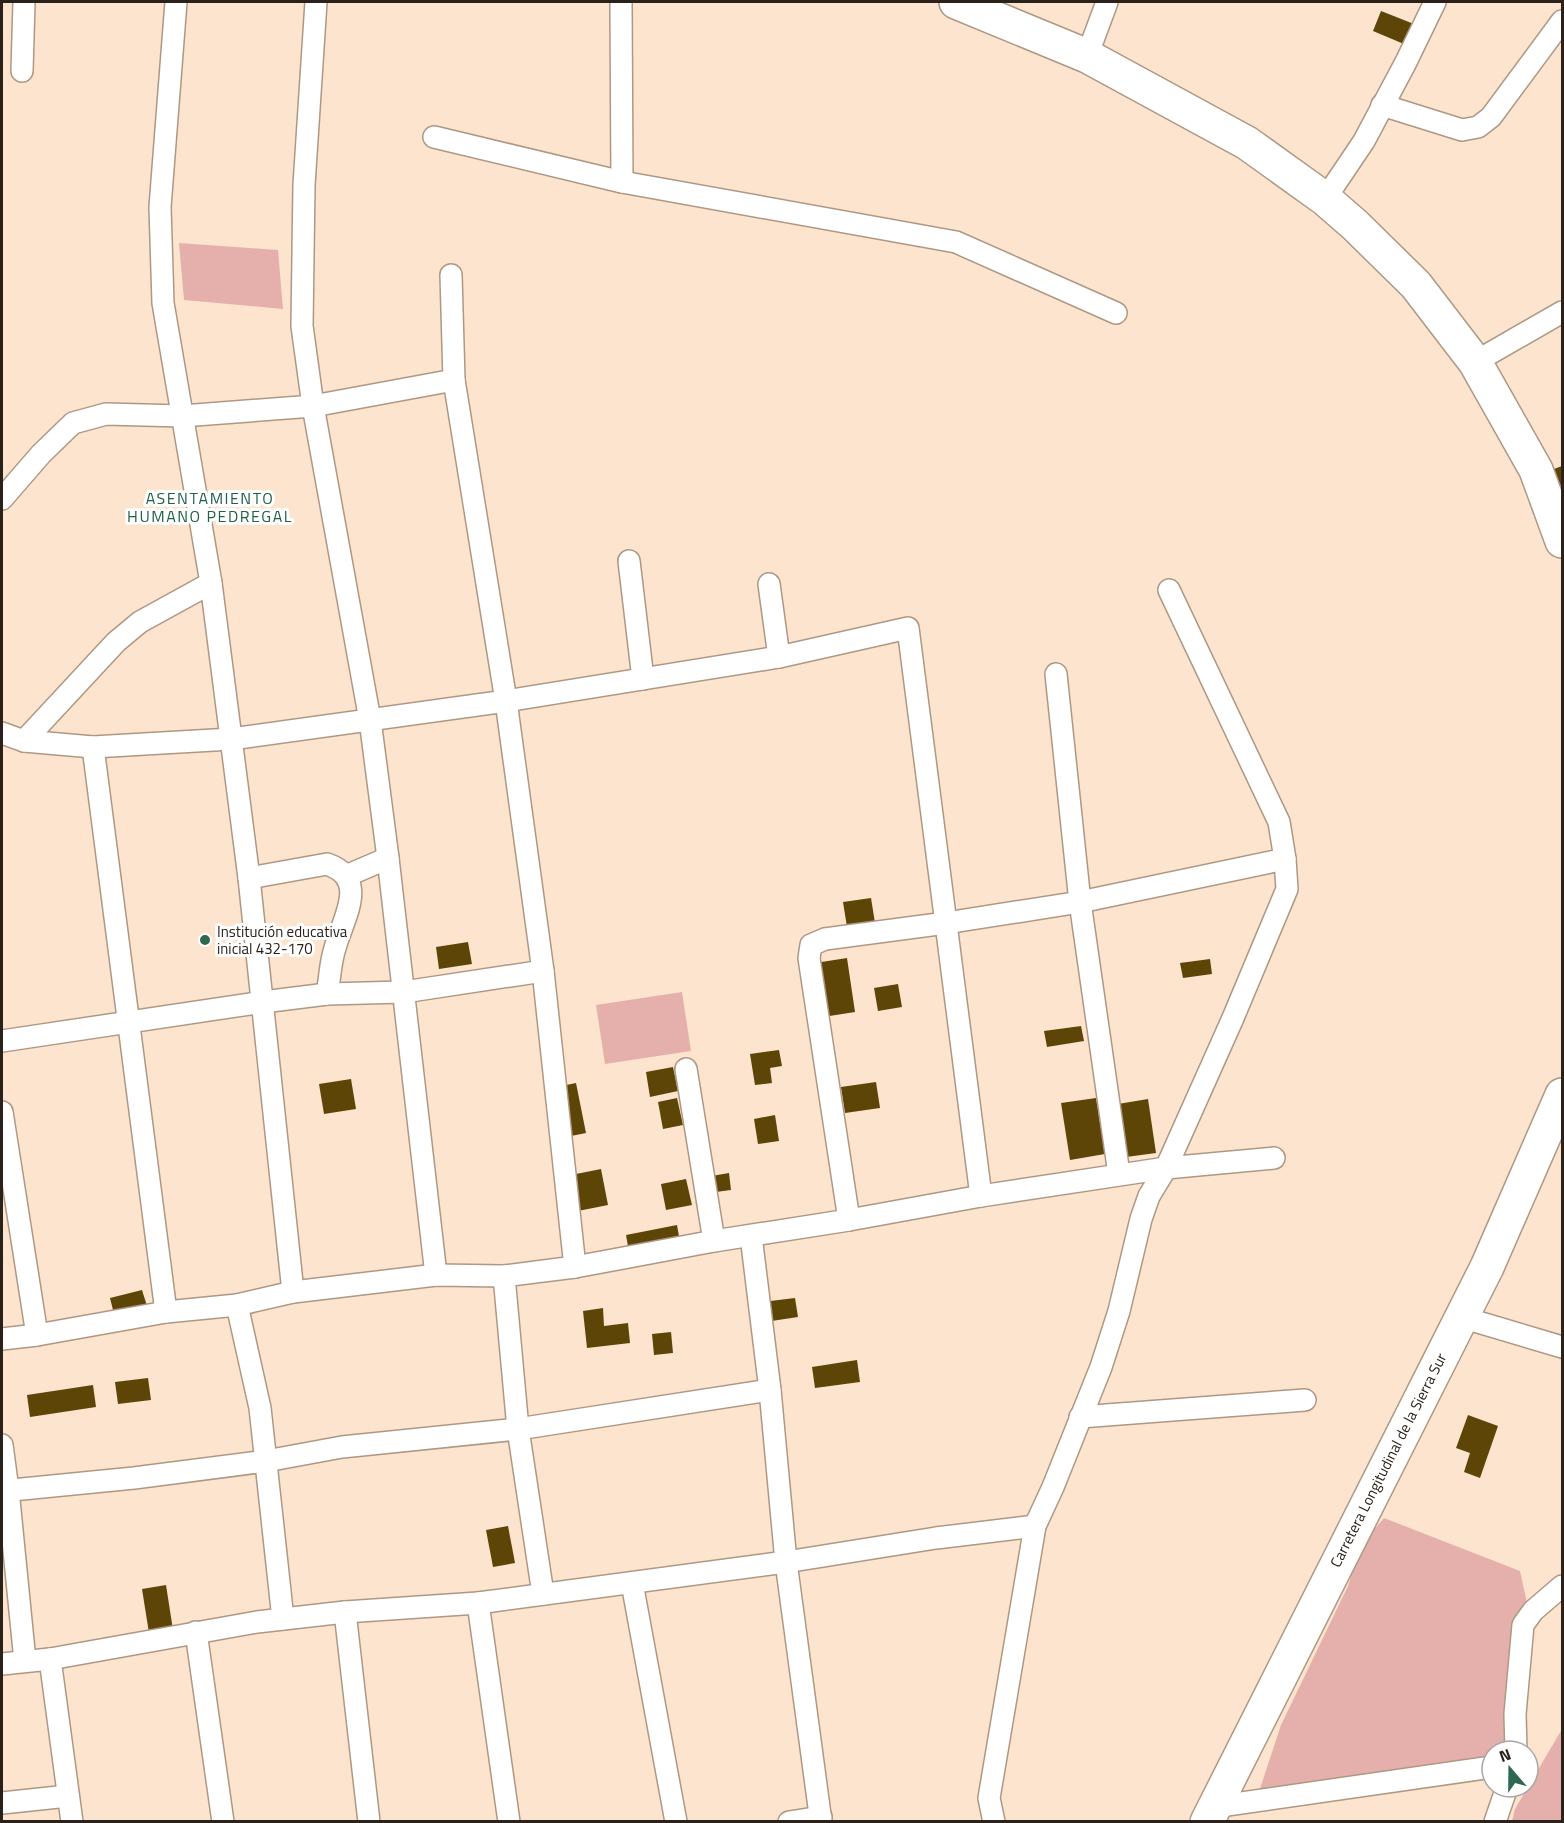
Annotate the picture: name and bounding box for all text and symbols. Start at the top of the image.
district label: ASENTAMIENTO HUMANO PEDREGAL [127,486,293,528]
place label: Institución educativa inicial 432-170 [217,920,348,960]
marker: Institución educativa inicial 432-170 [198,933,212,947]
street label: Carretera Longitudinal de la Sierra Sur [1324,1349,1452,1571]
north arrow [1480,1739,1540,1799]
text: N [1496,1742,1514,1768]

